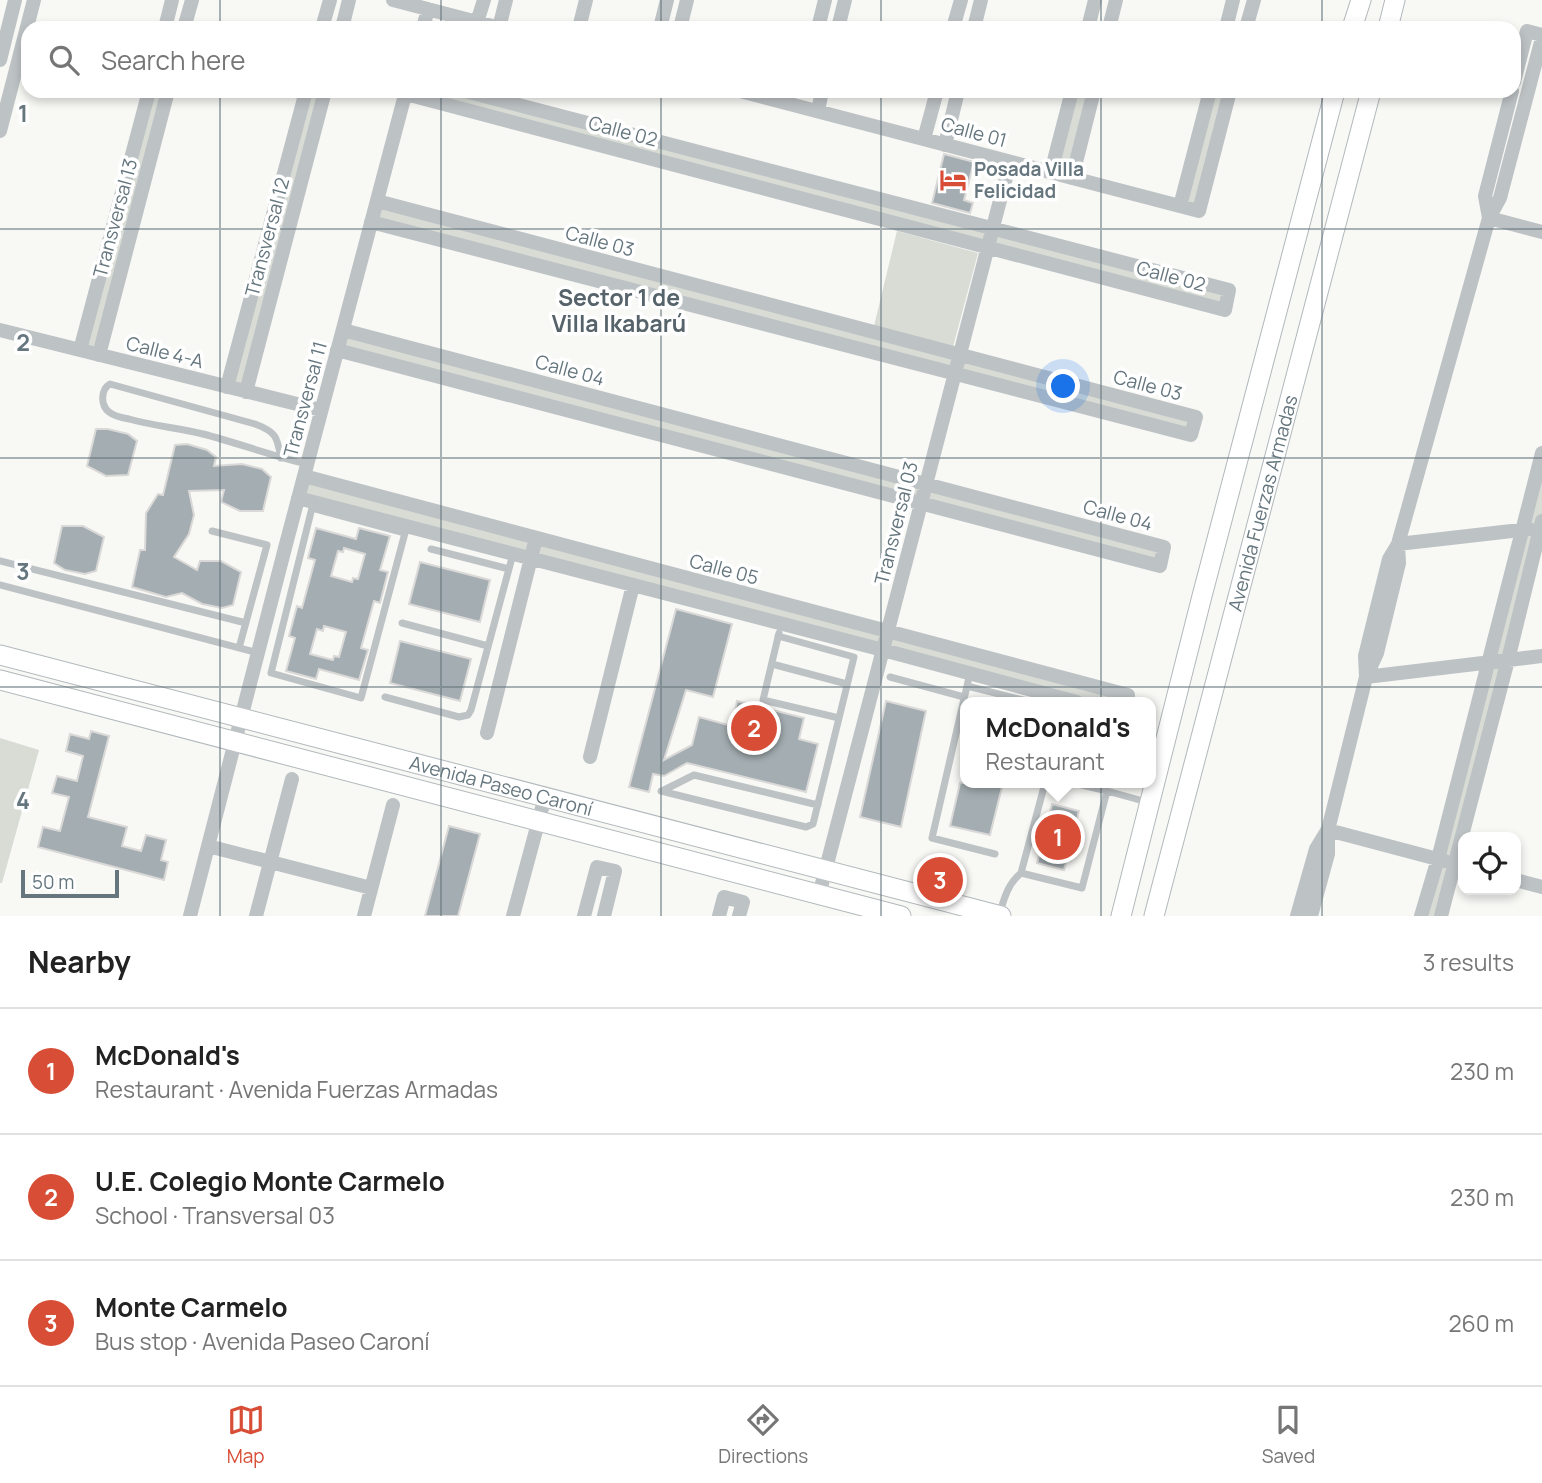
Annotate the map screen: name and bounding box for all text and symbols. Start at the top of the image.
search box [21,21,1521,98]
icon: search [45,41,83,79]
text: Search here [101,42,246,78]
text: 1 [18,97,28,129]
street label: Calle 02 [586,109,660,153]
street label: Calle 01 [938,111,1010,153]
street label: Transversal 13 [87,156,143,280]
place label: Posada Villa Felicidad [974,156,1084,204]
hotel icon: Posada Villa Felicidad [938,165,968,195]
street label: Transversal 12 [239,175,295,299]
street label: Calle 03 [563,219,637,263]
street label: Calle 02 [1134,254,1208,298]
district label: Sector 1 de Villa Ikabarú [552,281,686,339]
text: 2 [16,326,30,358]
street label: Calle 4-A [124,330,206,374]
street label: Transversal 11 [277,338,333,460]
street label: Calle 04 [532,348,608,392]
street label: Calle 03 [1111,363,1185,407]
your location [1046,369,1080,403]
street label: Avenida Fuerzas Armadas [1222,392,1304,614]
street label: Transversal 03 [868,459,924,587]
street label: Calle 04 [1080,493,1156,537]
street label: Calle 05 [687,547,761,591]
text: 3 [16,555,30,587]
popup [960,697,1156,788]
pin: 2 [731,702,777,754]
text: McDonald's [986,709,1130,745]
text: Restaurant [986,745,1105,777]
street label: Avenida Paseo Caroní [407,749,596,822]
text: 4 [16,784,30,816]
pin: 1 [1035,811,1081,863]
map controls [1458,832,1521,895]
button: locate [1458,832,1521,895]
pin: 3 [917,854,963,906]
scale bar [21,867,119,899]
text: 50 m [32,869,74,895]
text: Nearby [28,941,131,982]
text: 3 results [1423,946,1514,978]
text: McDonald's [95,1037,240,1073]
text: 1 [46,1055,56,1087]
text: 230 m [1450,1055,1514,1087]
text: Restaurant · Avenida Fuerzas Armadas [95,1073,498,1105]
text: U.E. Colegio Monte Carmelo [95,1163,445,1199]
text: 2 [44,1181,58,1213]
text: 230 m [1450,1181,1514,1213]
text: School · Transversal 03 [95,1199,335,1231]
text: Monte Carmelo [95,1289,288,1325]
text: 3 [44,1307,58,1339]
text: 260 m [1448,1307,1514,1339]
text: Bus stop · Avenida Paseo Caroní [95,1325,430,1357]
tab: Map [227,1401,265,1469]
tab: Directions [718,1401,808,1469]
tab: Saved [1262,1401,1315,1469]

